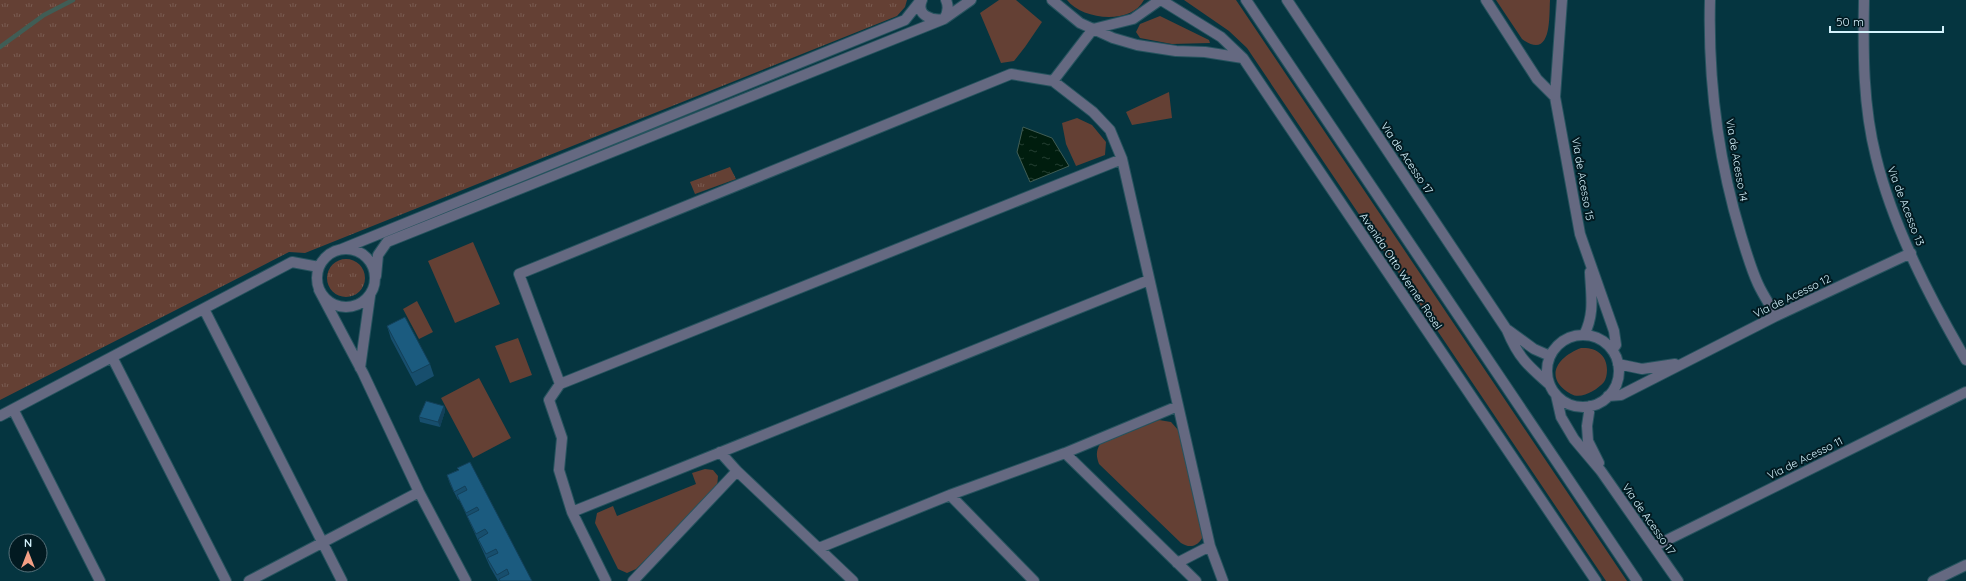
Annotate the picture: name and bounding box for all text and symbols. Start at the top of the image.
scale bar [1830,8,1943,34]
text: 50 m [1836,14,1864,29]
street label: Via de Acesso 14 [1723,117,1751,203]
street label: Via de Acesso 17 [1378,119,1436,197]
street label: Via de Acesso 15 [1569,136,1597,222]
street label: Via de Acesso 13 [1884,164,1928,248]
street label: Avenida Otto Werner Rosel [1357,210,1445,332]
street label: Via de Acesso 12 [1751,271,1833,321]
street label: Via de Acesso 11 [1765,434,1845,482]
street label: Via de Acesso 17 [1619,481,1679,558]
north arrow [8,533,48,573]
text: N [24,536,32,550]

